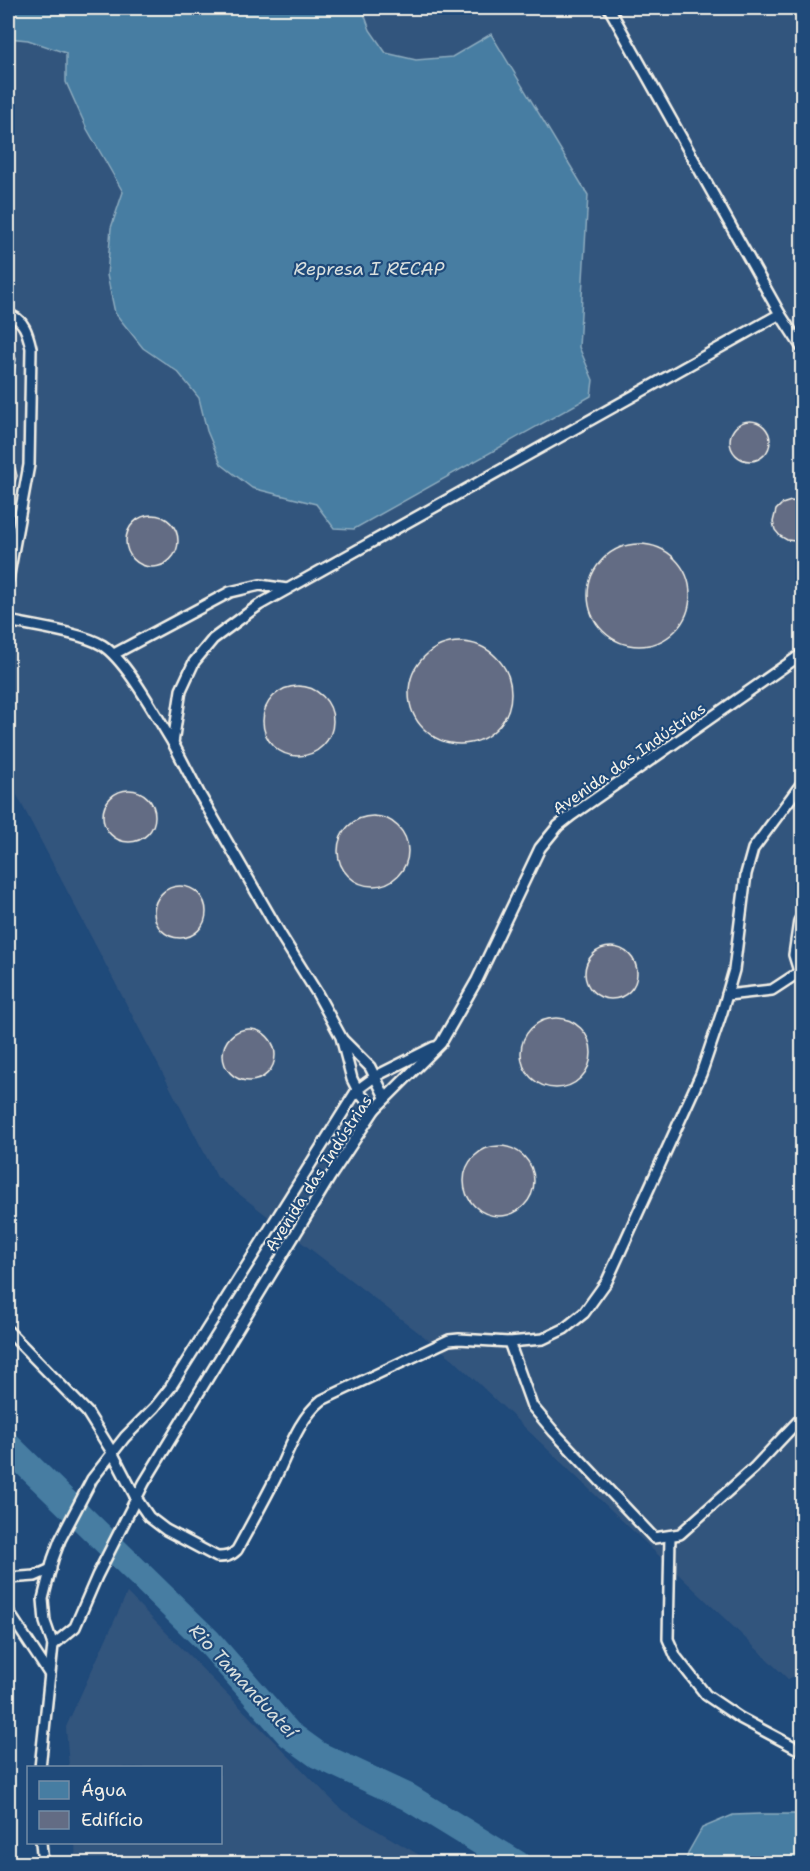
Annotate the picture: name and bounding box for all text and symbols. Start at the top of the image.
water label: Represa I RECAP [294,257,445,281]
street label: Avenida das Indústrias [549,697,710,819]
street label: Avenida das Indústrias [260,1091,377,1255]
water label: Rio Tamanduateí [184,1619,304,1745]
legend [27,1766,222,1844]
text: Água [81,1778,126,1802]
text: Edifício [81,1808,143,1832]

